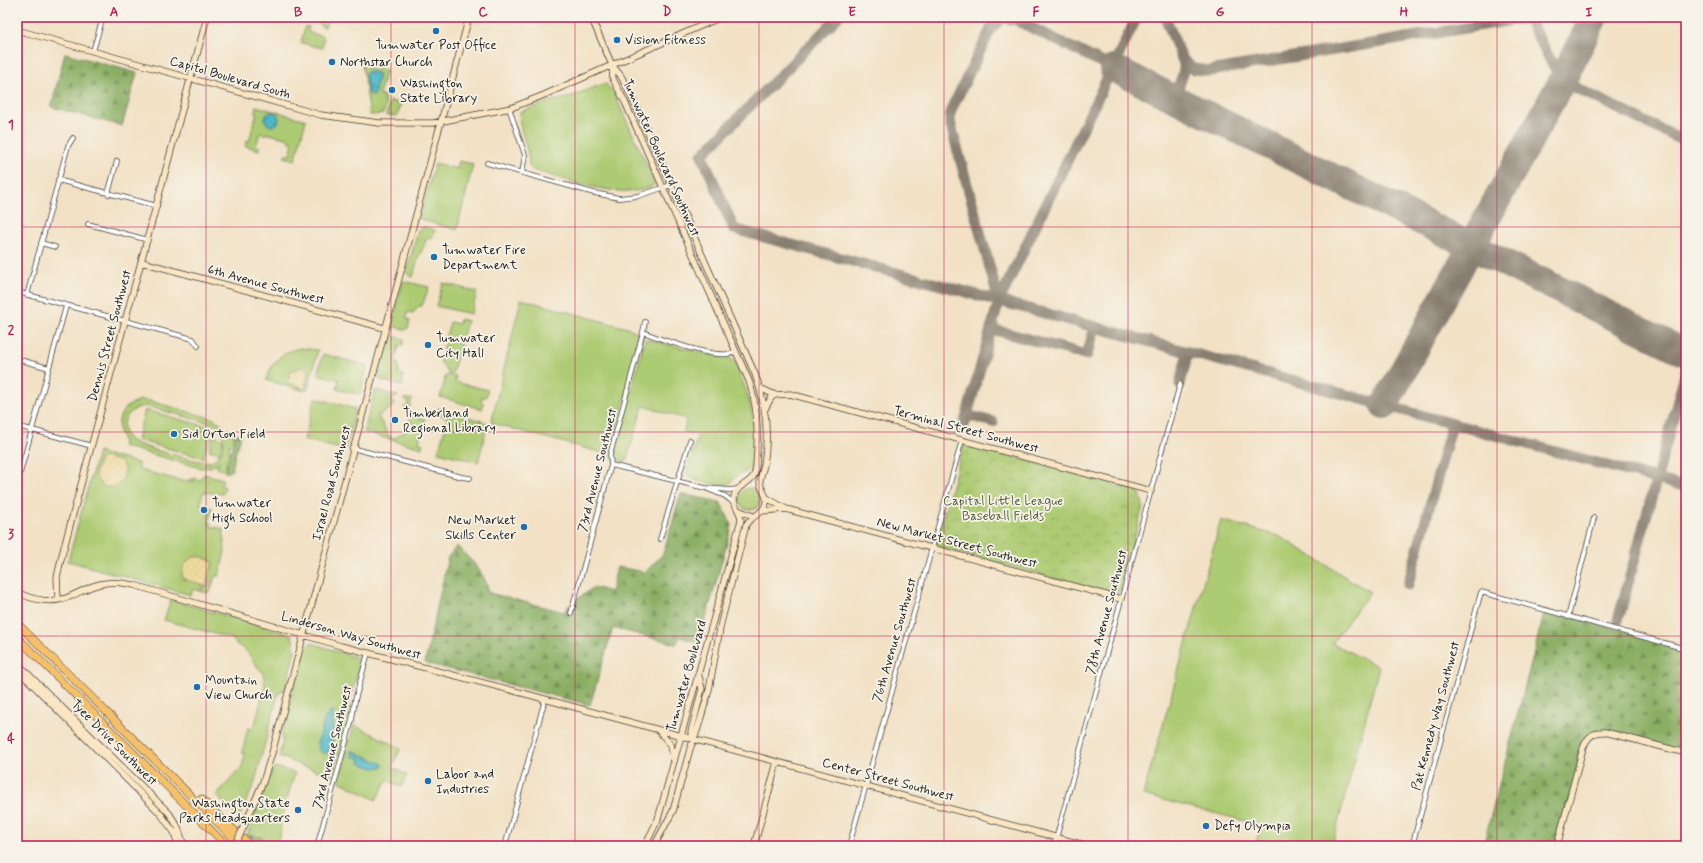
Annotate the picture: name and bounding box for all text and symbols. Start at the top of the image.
text: A [110,4,118,21]
text: B [294,4,303,21]
text: C [478,4,488,21]
text: D [663,4,672,21]
text: E [848,4,856,21]
text: F [1033,4,1040,21]
text: G [1216,4,1225,21]
text: H [1400,4,1409,21]
text: I [1586,4,1593,21]
marker: Tumwater Post Office [431,26,441,36]
place label: Vision Fitness [625,32,706,49]
marker: Vision Fitness [612,35,622,45]
place label: Tumwater Post Office [375,37,497,54]
street label: Capitol Boulevard South [168,53,292,103]
place label: Northstar Church [340,54,433,71]
marker: Northstar Church [327,57,337,67]
place label: Washington State Library [400,75,477,107]
street label: Tumwater Boulevard Southwest [618,76,704,240]
marker: Washington State Library [387,85,397,95]
text: 1 [8,117,14,134]
place label: Tumwater Fire Department [442,242,526,274]
marker: Tumwater Fire Department [429,252,439,262]
street label: 6th Avenue Southwest [206,261,326,309]
street label: Dennis Street Southwest [84,268,136,404]
text: 2 [8,322,15,339]
place label: Tumwater City Hall [436,330,496,362]
marker: Tumwater City Hall [423,340,433,350]
street label: Terminal Street Southwest [891,402,1041,458]
place label: Timberland Regional Library [403,405,496,439]
street label: 73rd Avenue Southwest [574,406,622,534]
marker: Timberland Regional Library [390,415,400,425]
street label: Israel Road Southwest [308,423,356,543]
place label: Sid Orton Field [182,426,265,443]
marker: Sid Orton Field [169,429,179,439]
park label: Capital Little League Baseball Fields [943,493,1063,525]
place label: Tumwater High School [212,495,273,529]
marker: Tumwater High School [199,505,209,515]
place label: New Market Skills Center [445,512,517,544]
street label: New Market Street Southwest [875,513,1039,573]
marker: New Market Skills Center [519,522,529,532]
text: 3 [8,526,14,543]
street label: 78th Avenue Southwest [1082,548,1132,676]
street label: 76th Avenue Southwest [869,576,921,704]
street label: Linderson Way Southwest [279,608,423,664]
street label: Tumwater Boulevard [663,618,711,734]
street label: Pat Kennedy Way Southwest [1408,640,1464,792]
place label: Mountain View Church [205,672,273,704]
marker: Mountain View Church [192,682,202,692]
street label: 73rd Avenue Southwest [309,683,357,811]
street label: Tyee Drive Southwest [67,696,161,790]
text: 4 [7,731,15,748]
street label: Center Street Southwest [820,754,956,806]
place label: Labor and Industries [436,766,494,798]
marker: Labor and Industries [423,776,433,786]
place label: Washington State Parks Headquarters [179,795,290,827]
marker: Washington State Parks Headquarters [293,805,303,815]
place label: Defy Olympia [1214,818,1291,835]
marker: Defy Olympia [1201,821,1211,831]

